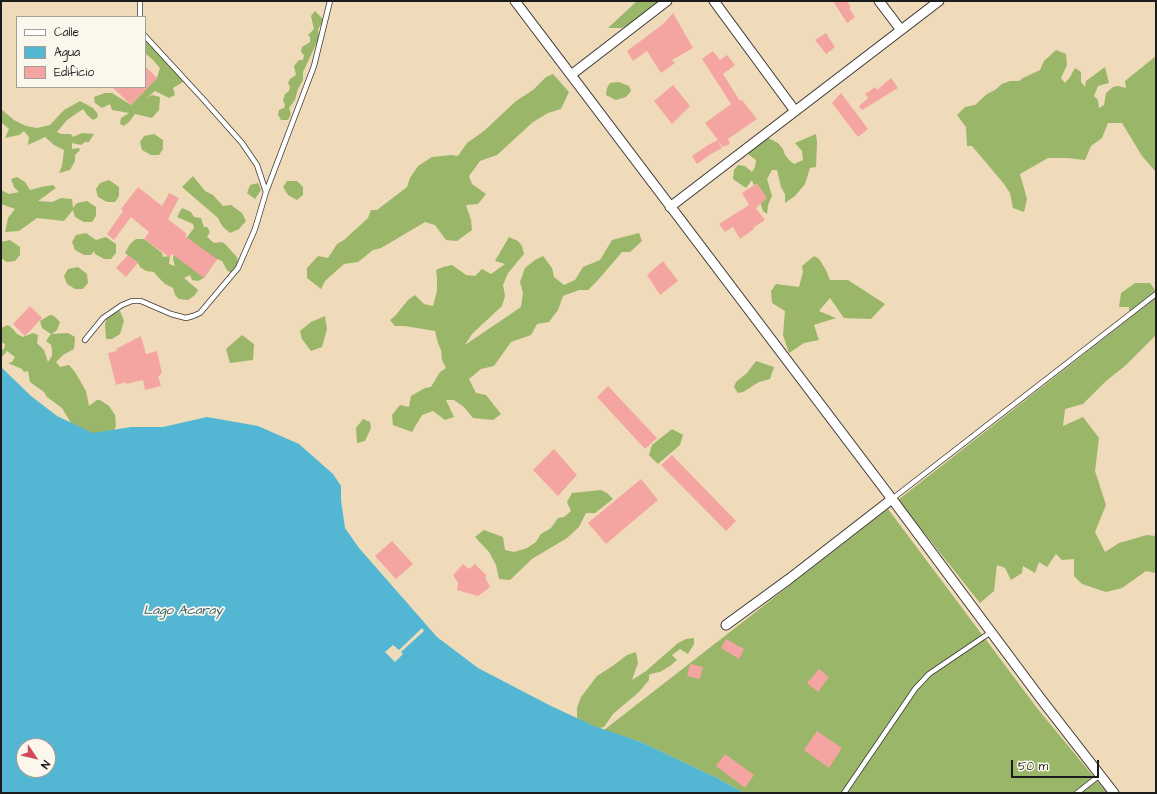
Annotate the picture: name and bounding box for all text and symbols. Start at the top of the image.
legend [16,16,146,88]
text: Calle [54,24,79,41]
text: Agua [54,44,80,61]
text: Edificio [54,64,94,81]
water label: Lago Acaray [144,603,222,619]
north arrow [16,738,56,778]
scale bar [1013,752,1101,778]
text: N [37,757,54,772]
text: 50 m [1018,758,1048,775]

